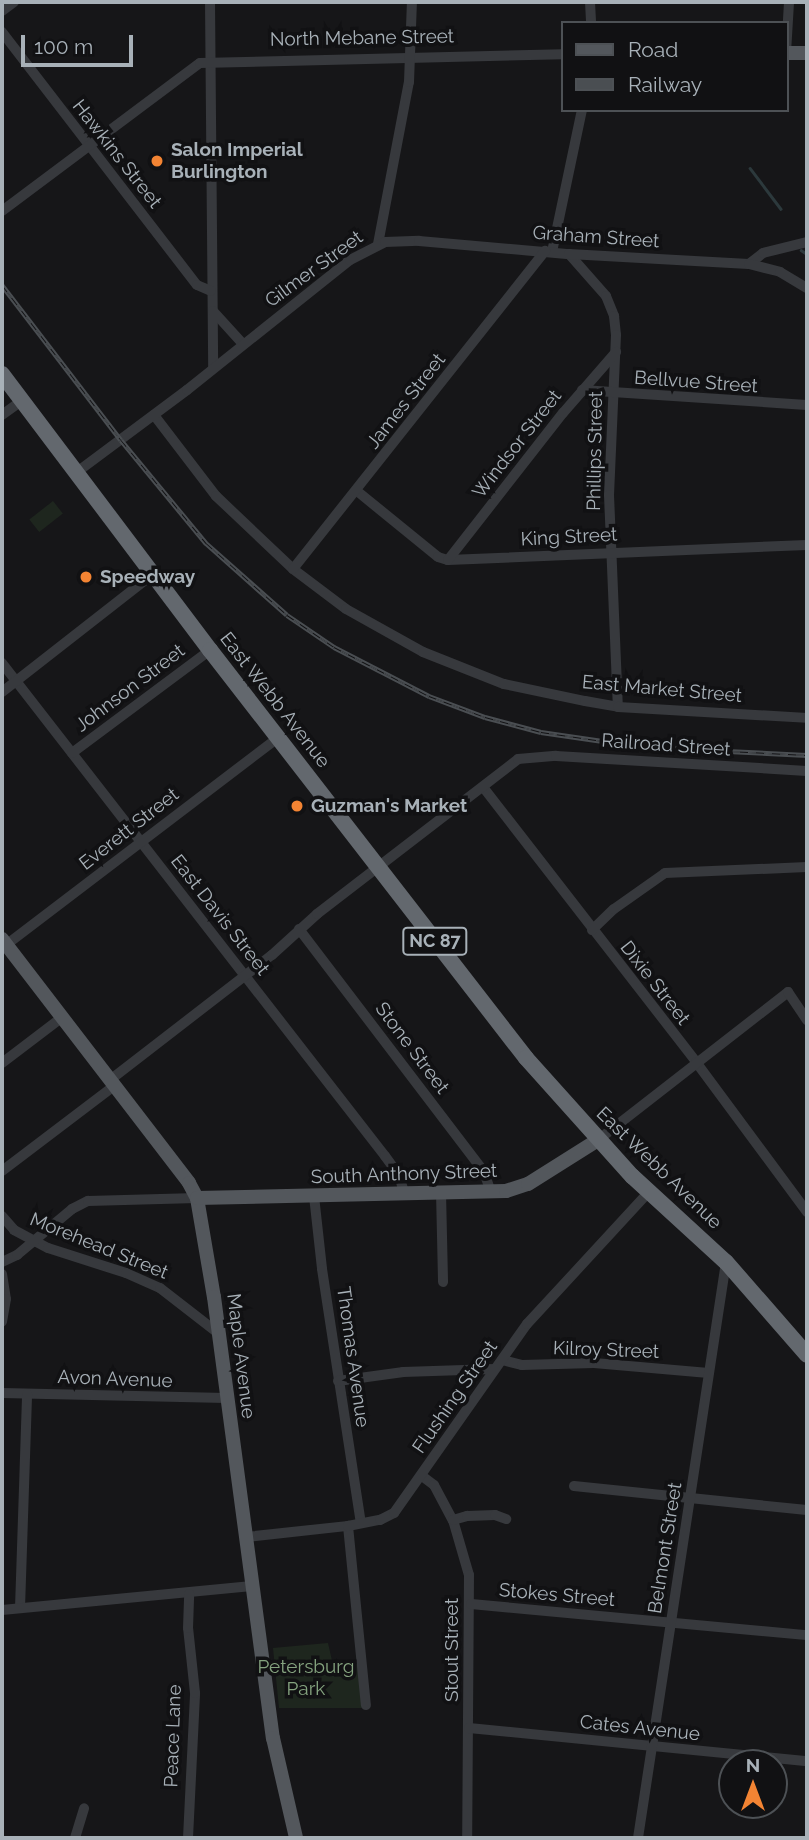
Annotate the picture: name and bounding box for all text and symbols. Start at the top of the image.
scale bar [24,21,136,65]
legend [560,21,788,112]
street label: North Mebane Street [270,25,454,51]
text: 100 m [34,34,93,59]
text: Road [628,37,678,62]
text: Railway [628,72,702,97]
street label: Hawkins Street [68,95,166,213]
place label: Salon Imperial Burlington [171,139,303,183]
marker: Salon Imperial Burlington [149,153,165,169]
street label: Graham Street [532,221,660,253]
street label: Gilmer Street [260,226,368,312]
street label: James Street [362,349,450,453]
street label: Bellvue Street [633,366,759,398]
street label: Windsor Street [468,385,566,503]
street label: Phillips Street [583,391,607,511]
street label: King Street [520,523,618,551]
place label: Speedway [100,566,195,588]
marker: Speedway [78,569,94,585]
street label: East Webb Avenue [215,627,335,773]
street label: Johnson Street [71,639,189,737]
street label: East Market Street [581,671,743,707]
street label: Railroad Street [601,729,731,761]
street label: Everett Street [75,783,183,875]
place label: Guzman's Market [311,795,467,817]
marker: Guzman's Market [289,798,305,814]
street label: East Davis Street [166,850,274,980]
road number: NC 87 [402,926,468,956]
street label: Dixie Street [615,937,695,1029]
street label: Stone Street [370,998,454,1098]
street label: East Webb Avenue [591,1102,727,1234]
street label: South Anthony Street [310,1159,498,1189]
street label: Morehead Street [26,1208,172,1284]
street label: Thomas Avenue [332,1285,374,1429]
street label: Maple Avenue [222,1292,260,1420]
street label: Flushing Street [408,1336,502,1458]
street label: Kilroy Street [552,1337,660,1363]
street label: Avon Avenue [57,1366,173,1392]
street label: Belmont Street [643,1481,687,1615]
street label: Stokes Street [498,1579,616,1611]
street label: Stout Street [441,1598,463,1702]
park label: Petersburg Park [257,1656,355,1700]
street label: Peace Lane [160,1684,186,1788]
street label: Cates Avenue [578,1710,702,1746]
north arrow [718,1749,788,1819]
text: N [746,1754,760,1776]

